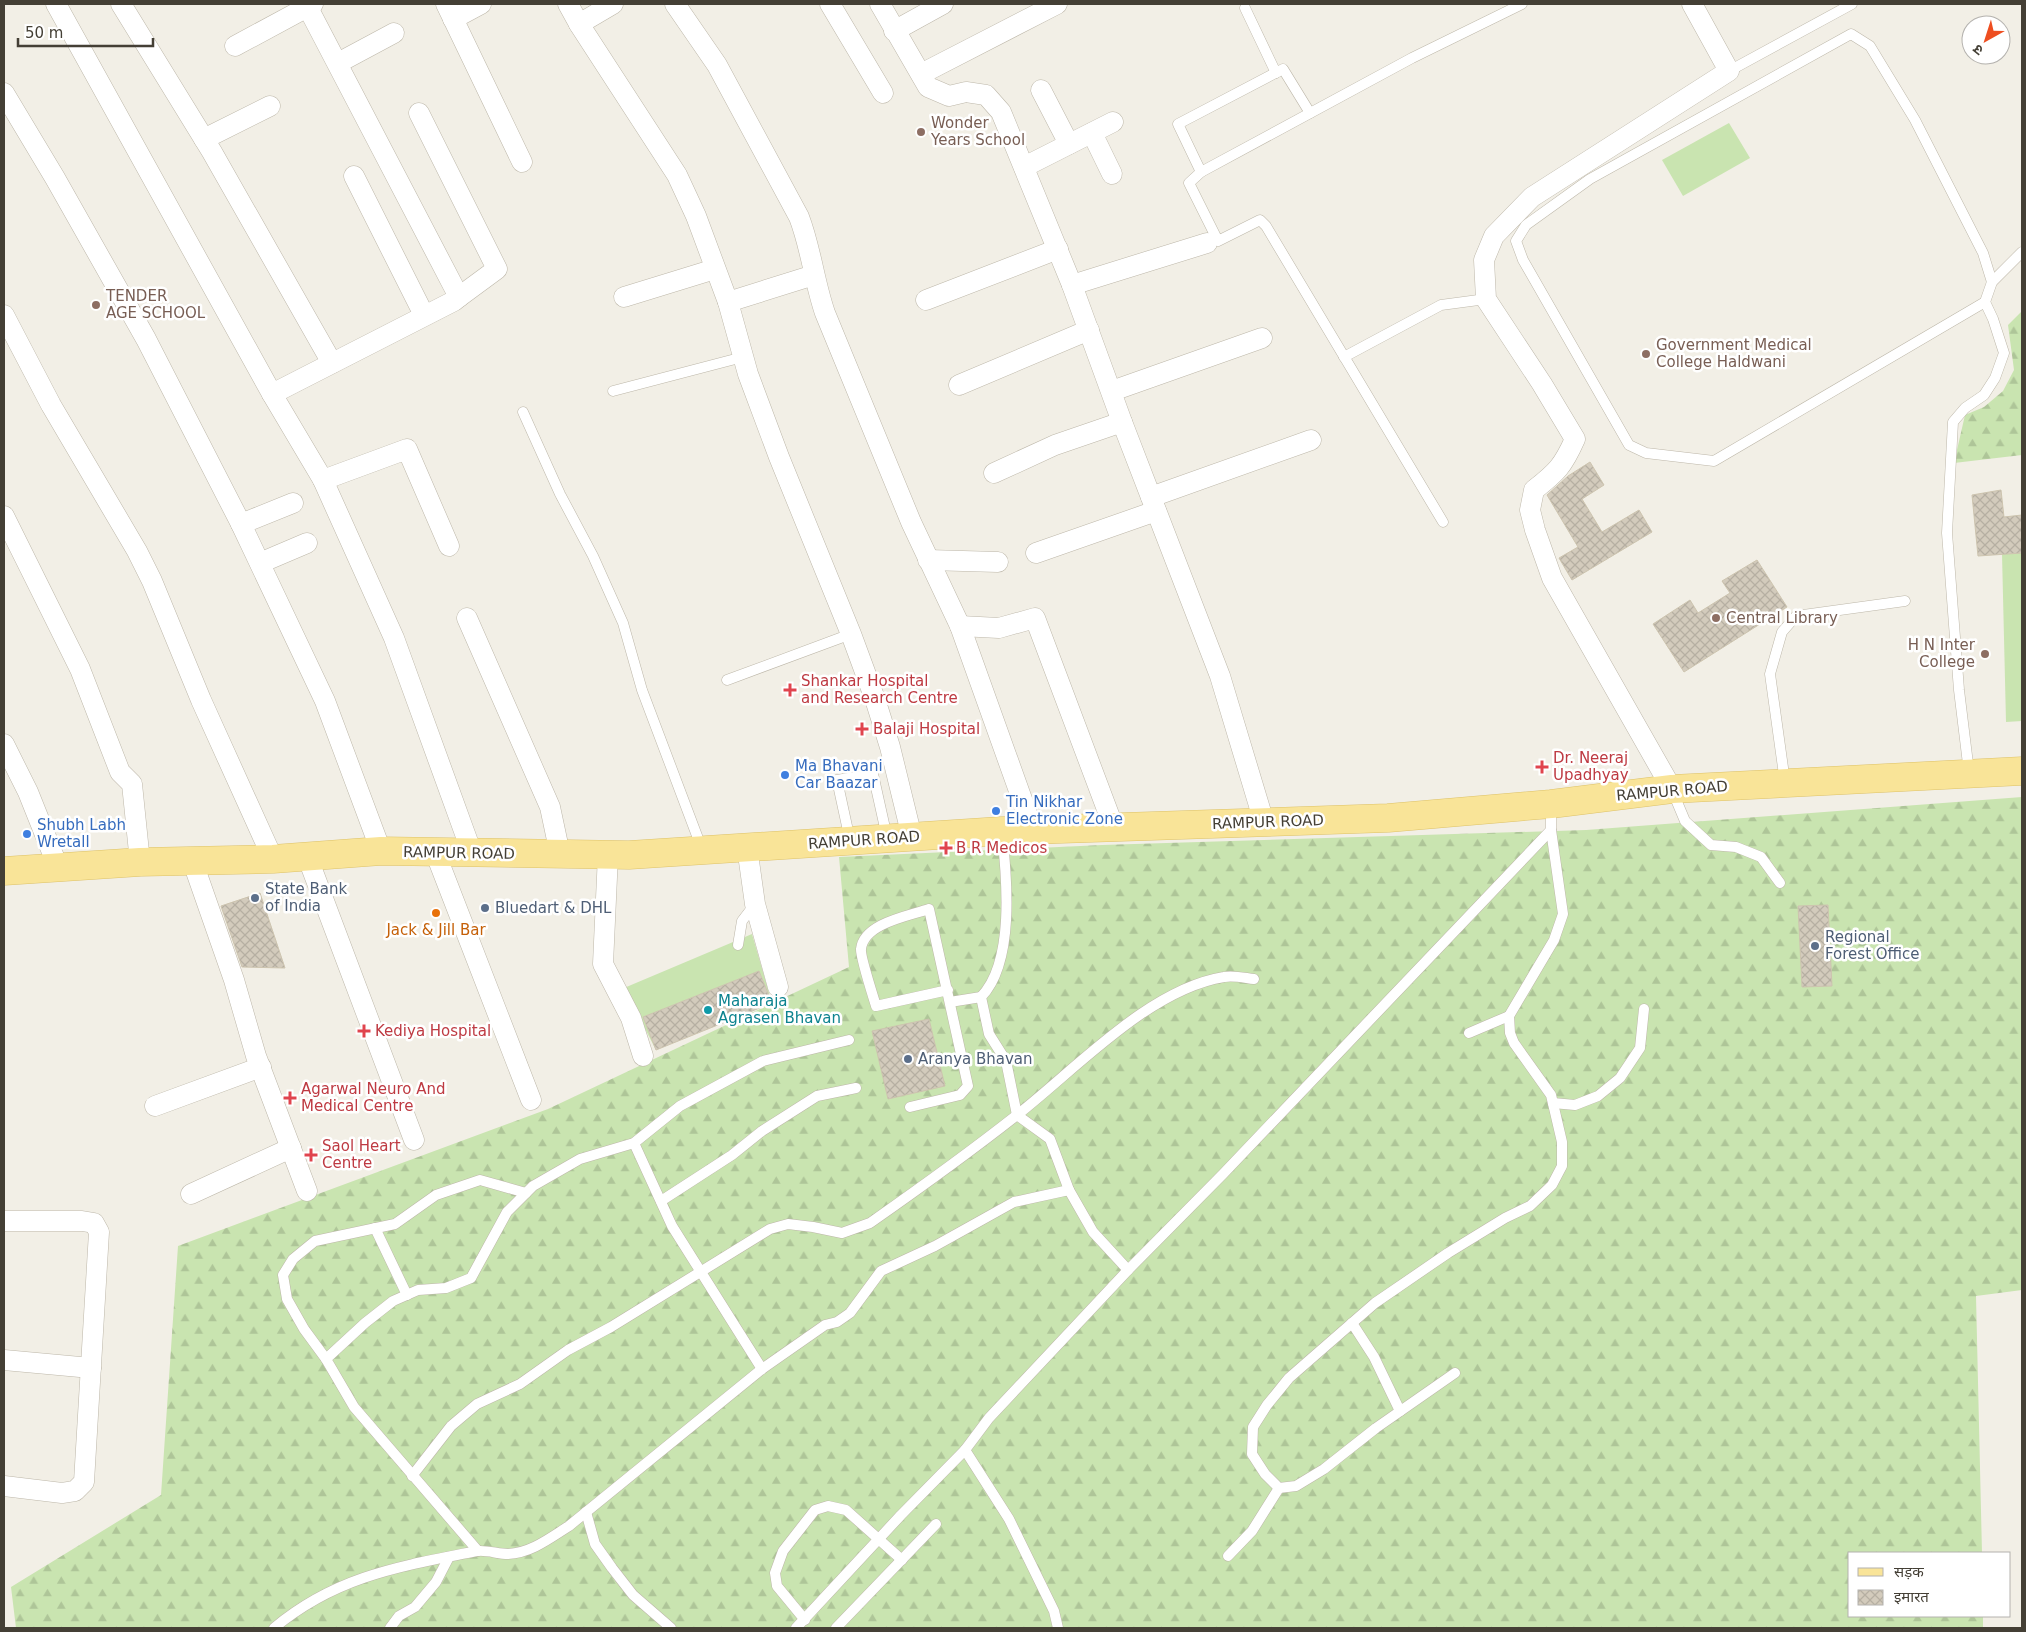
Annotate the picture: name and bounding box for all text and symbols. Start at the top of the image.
scale bar [18,15,152,47]
north arrow [1961,15,2011,65]
text: 50 m [25,24,63,42]
text: उ [1969,41,1986,59]
place label: Wonder Years School [930,114,1025,149]
marker: Wonder Years School [915,126,927,138]
place label: TENDER AGE SCHOOL [105,287,206,322]
marker: TENDER AGE SCHOOL [90,299,102,311]
place label: Government Medical College Haldwani [1656,336,1812,371]
marker: Government Medical College Haldwani [1640,348,1652,360]
place label: Central Library [1726,609,1838,627]
marker: Central Library [1710,612,1722,624]
place label: H N Inter College [1908,636,1976,671]
marker: H N Inter College [1979,648,1991,660]
place label: Shankar Hospital and Research Centre [801,672,958,707]
marker: Shankar Hospital and Research Centre [783,683,797,697]
place label: Balaji Hospital [873,720,980,738]
marker: Balaji Hospital [855,722,869,736]
place label: Dr. Neeraj Upadhyay [1553,749,1629,784]
place label: Ma Bhavani Car Baazar [795,757,883,792]
marker: Dr. Neeraj Upadhyay [1535,760,1549,774]
marker: Ma Bhavani Car Baazar [779,769,791,781]
street label: RAMPUR ROAD [1615,777,1729,805]
place label: Tin Nikhar Electronic Zone [1005,793,1123,828]
marker: Tin Nikhar Electronic Zone [990,805,1002,817]
street label: RAMPUR ROAD [1212,811,1324,833]
place label: Shubh Labh Wretall [37,816,126,851]
street label: RAMPUR ROAD [808,827,920,853]
marker: Shubh Labh Wretall [21,828,33,840]
place label: B R Medicos [956,839,1048,857]
marker: B R Medicos [940,842,952,854]
street label: RAMPUR ROAD [403,843,515,863]
place label: State Bank of India [265,880,347,915]
marker: State Bank of India [249,892,261,904]
place label: Bluedart & DHL [495,899,612,917]
marker: Bluedart & DHL [479,902,491,914]
marker: Jack & Jill Bar [430,907,442,919]
place label: Jack & Jill Bar [385,921,486,939]
place label: Regional Forest Office [1825,928,1920,963]
marker: Regional Forest Office [1809,940,1821,952]
place label: Maharaja Agrasen Bhavan [718,992,841,1027]
marker: Maharaja Agrasen Bhavan [702,1004,714,1016]
place label: Kediya Hospital [375,1022,491,1040]
marker: Kediya Hospital [357,1024,371,1038]
place label: Aranya Bhavan [918,1050,1033,1068]
marker: Aranya Bhavan [902,1053,914,1065]
place label: Agarwal Neuro And Medical Centre [301,1080,446,1115]
marker: Agarwal Neuro And Medical Centre [283,1091,297,1105]
place label: Saol Heart Centre [322,1137,401,1172]
marker: Saol Heart Centre [304,1148,318,1162]
legend [1848,1552,2011,1617]
text: सड़क [1894,1563,1924,1581]
text: इमारत [1894,1588,1929,1606]

